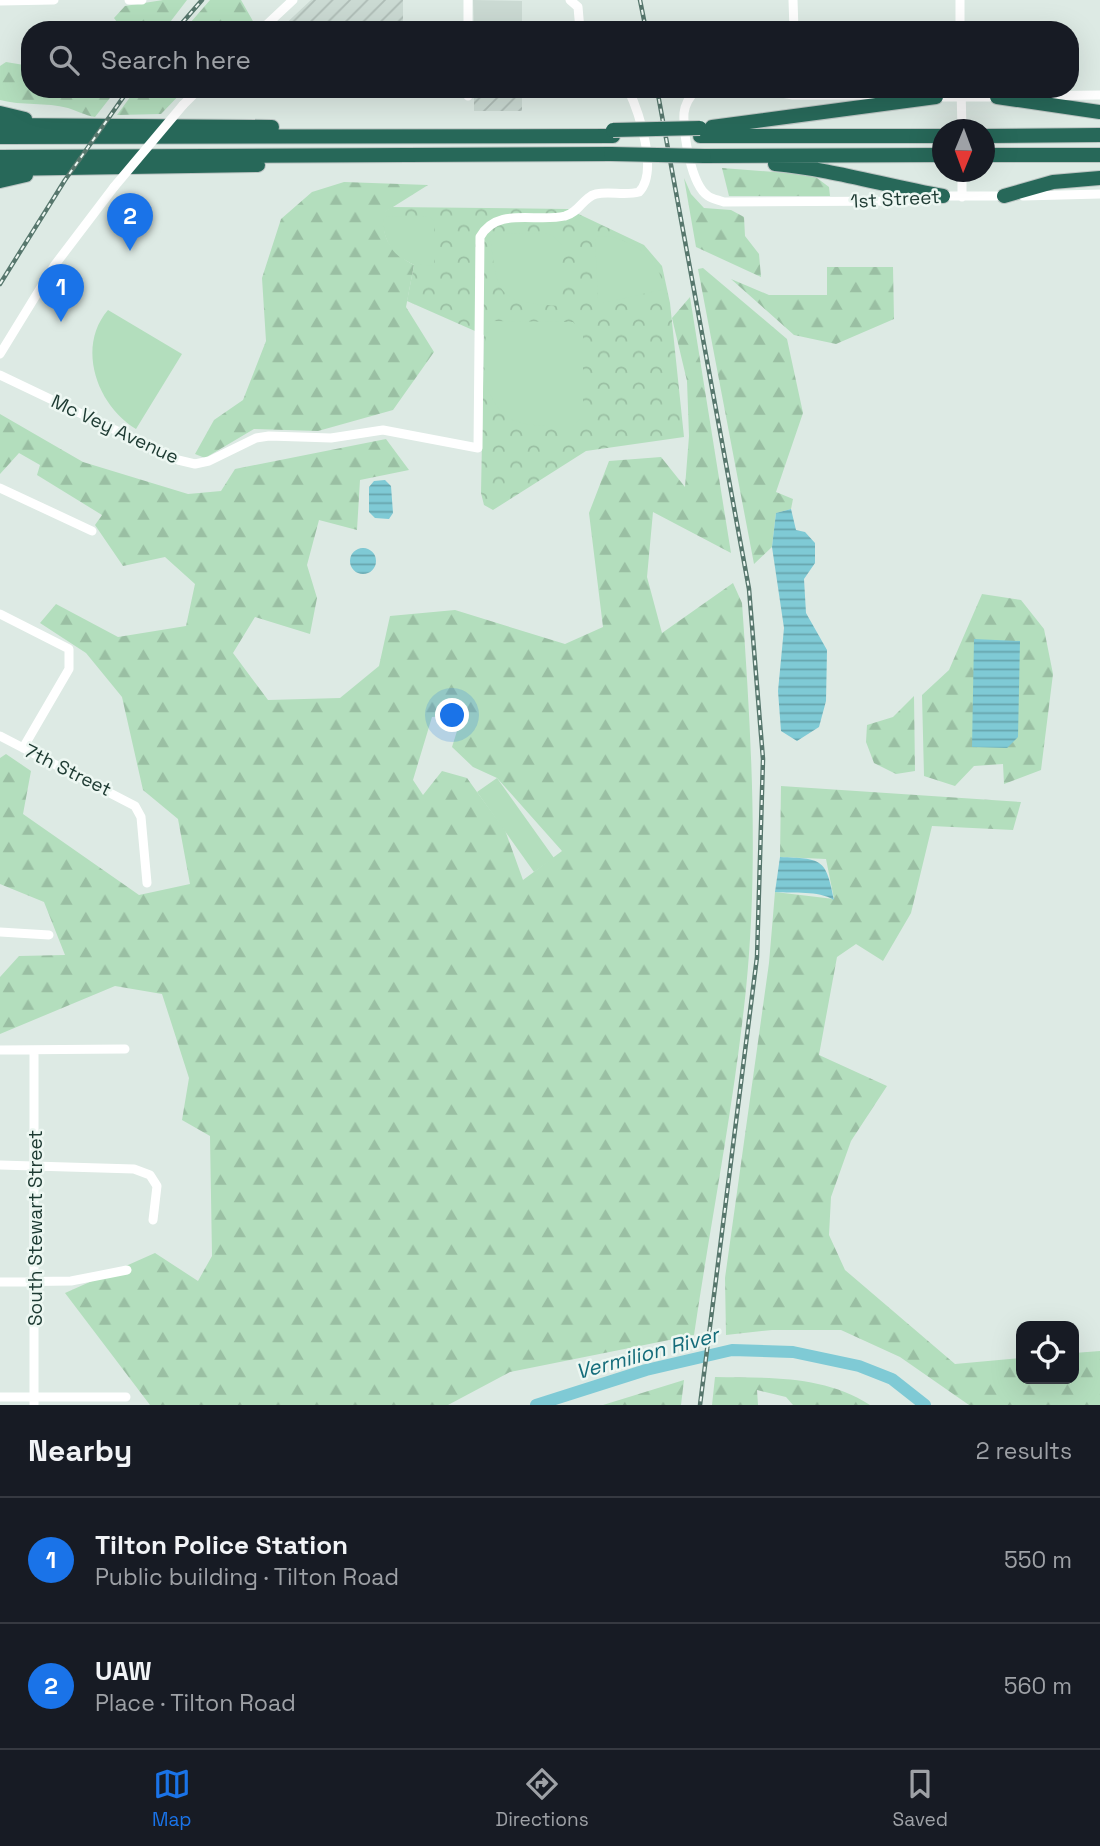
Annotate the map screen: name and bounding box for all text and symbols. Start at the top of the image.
search box [21,21,1079,98]
icon: search [45,41,83,79]
text: Search here [101,43,251,77]
north arrow [932,119,995,182]
street label: 1st Street [850,184,940,214]
pin: 2 [107,193,153,251]
pin: 1 [38,264,84,322]
street label: Mc Vey Avenue [47,388,183,470]
your location [435,698,469,732]
street label: 7th Street [20,738,116,802]
street label: South Stewart Street [23,1130,48,1326]
water label: Vermilion River [573,1320,723,1385]
map controls [1016,1321,1079,1384]
button: locate [1016,1321,1079,1384]
text: Nearby [28,1431,132,1470]
text: 2 results [976,1436,1072,1466]
text: Tilton Police Station [95,1528,348,1562]
text: 1 [46,1545,56,1575]
text: 550 m [1004,1545,1072,1575]
text: Public building · Tilton Road [95,1562,399,1592]
text: UAW [95,1654,152,1688]
text: 2 [44,1671,58,1701]
text: 560 m [1004,1671,1072,1701]
text: Place · Tilton Road [95,1688,296,1718]
tab: Map [152,1765,192,1832]
tab: Directions [496,1765,589,1832]
tab: Saved [893,1765,948,1832]

